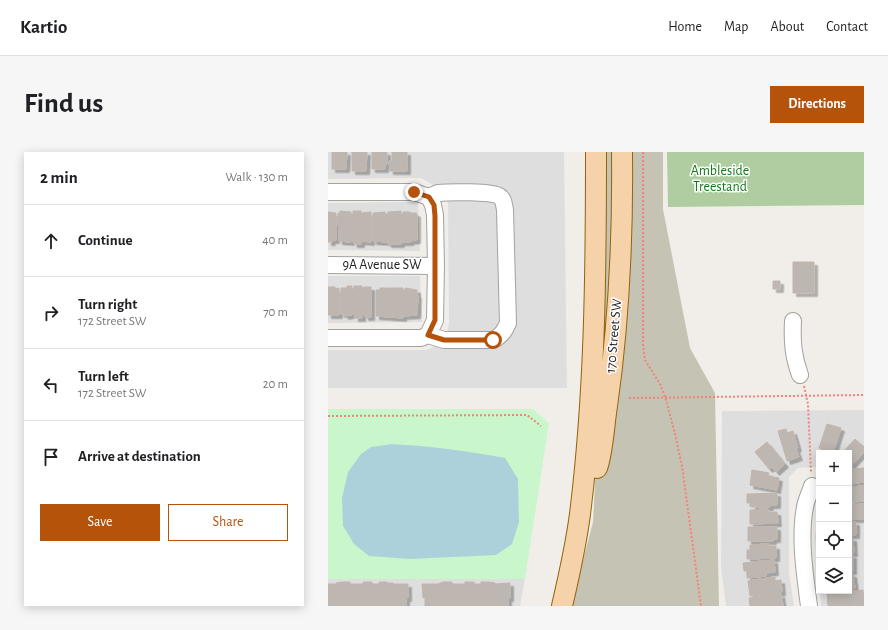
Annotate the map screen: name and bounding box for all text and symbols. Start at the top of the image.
text: Kartio [20,18,67,37]
text: Home [668,20,702,34]
text: Map [724,20,748,34]
text: About [770,20,804,34]
text: Contact [826,20,868,34]
button: Directions [770,86,864,123]
text: Find us [24,90,103,118]
park label: Ambleside Treestand [691,164,749,194]
text: 2 min [40,169,78,186]
text: Walk · 130 m [225,171,288,184]
route end [405,183,423,201]
icon: ahead [40,230,62,252]
text: Continue [78,233,133,248]
text: 40 m [262,234,288,247]
street label: 9A Avenue SW [342,258,422,272]
text: Turn right [78,297,137,312]
street label: 170 Street SW [604,298,624,374]
icon: right [40,302,62,324]
text: 70 m [263,306,288,319]
text: 172 Street SW [78,315,146,328]
route start [484,331,502,349]
text: Turn left [78,369,129,384]
icon: left [40,374,62,396]
text: 20 m [263,378,288,391]
text: 172 Street SW [78,387,146,400]
icon: arrive [40,446,62,468]
text: Arrive at destination [78,449,201,464]
map controls [816,450,852,594]
button: + [816,450,852,486]
button: − [816,486,852,522]
button: Save [40,504,160,541]
button: Share [168,504,288,541]
button: locate [816,522,852,558]
button: layers [816,558,852,594]

